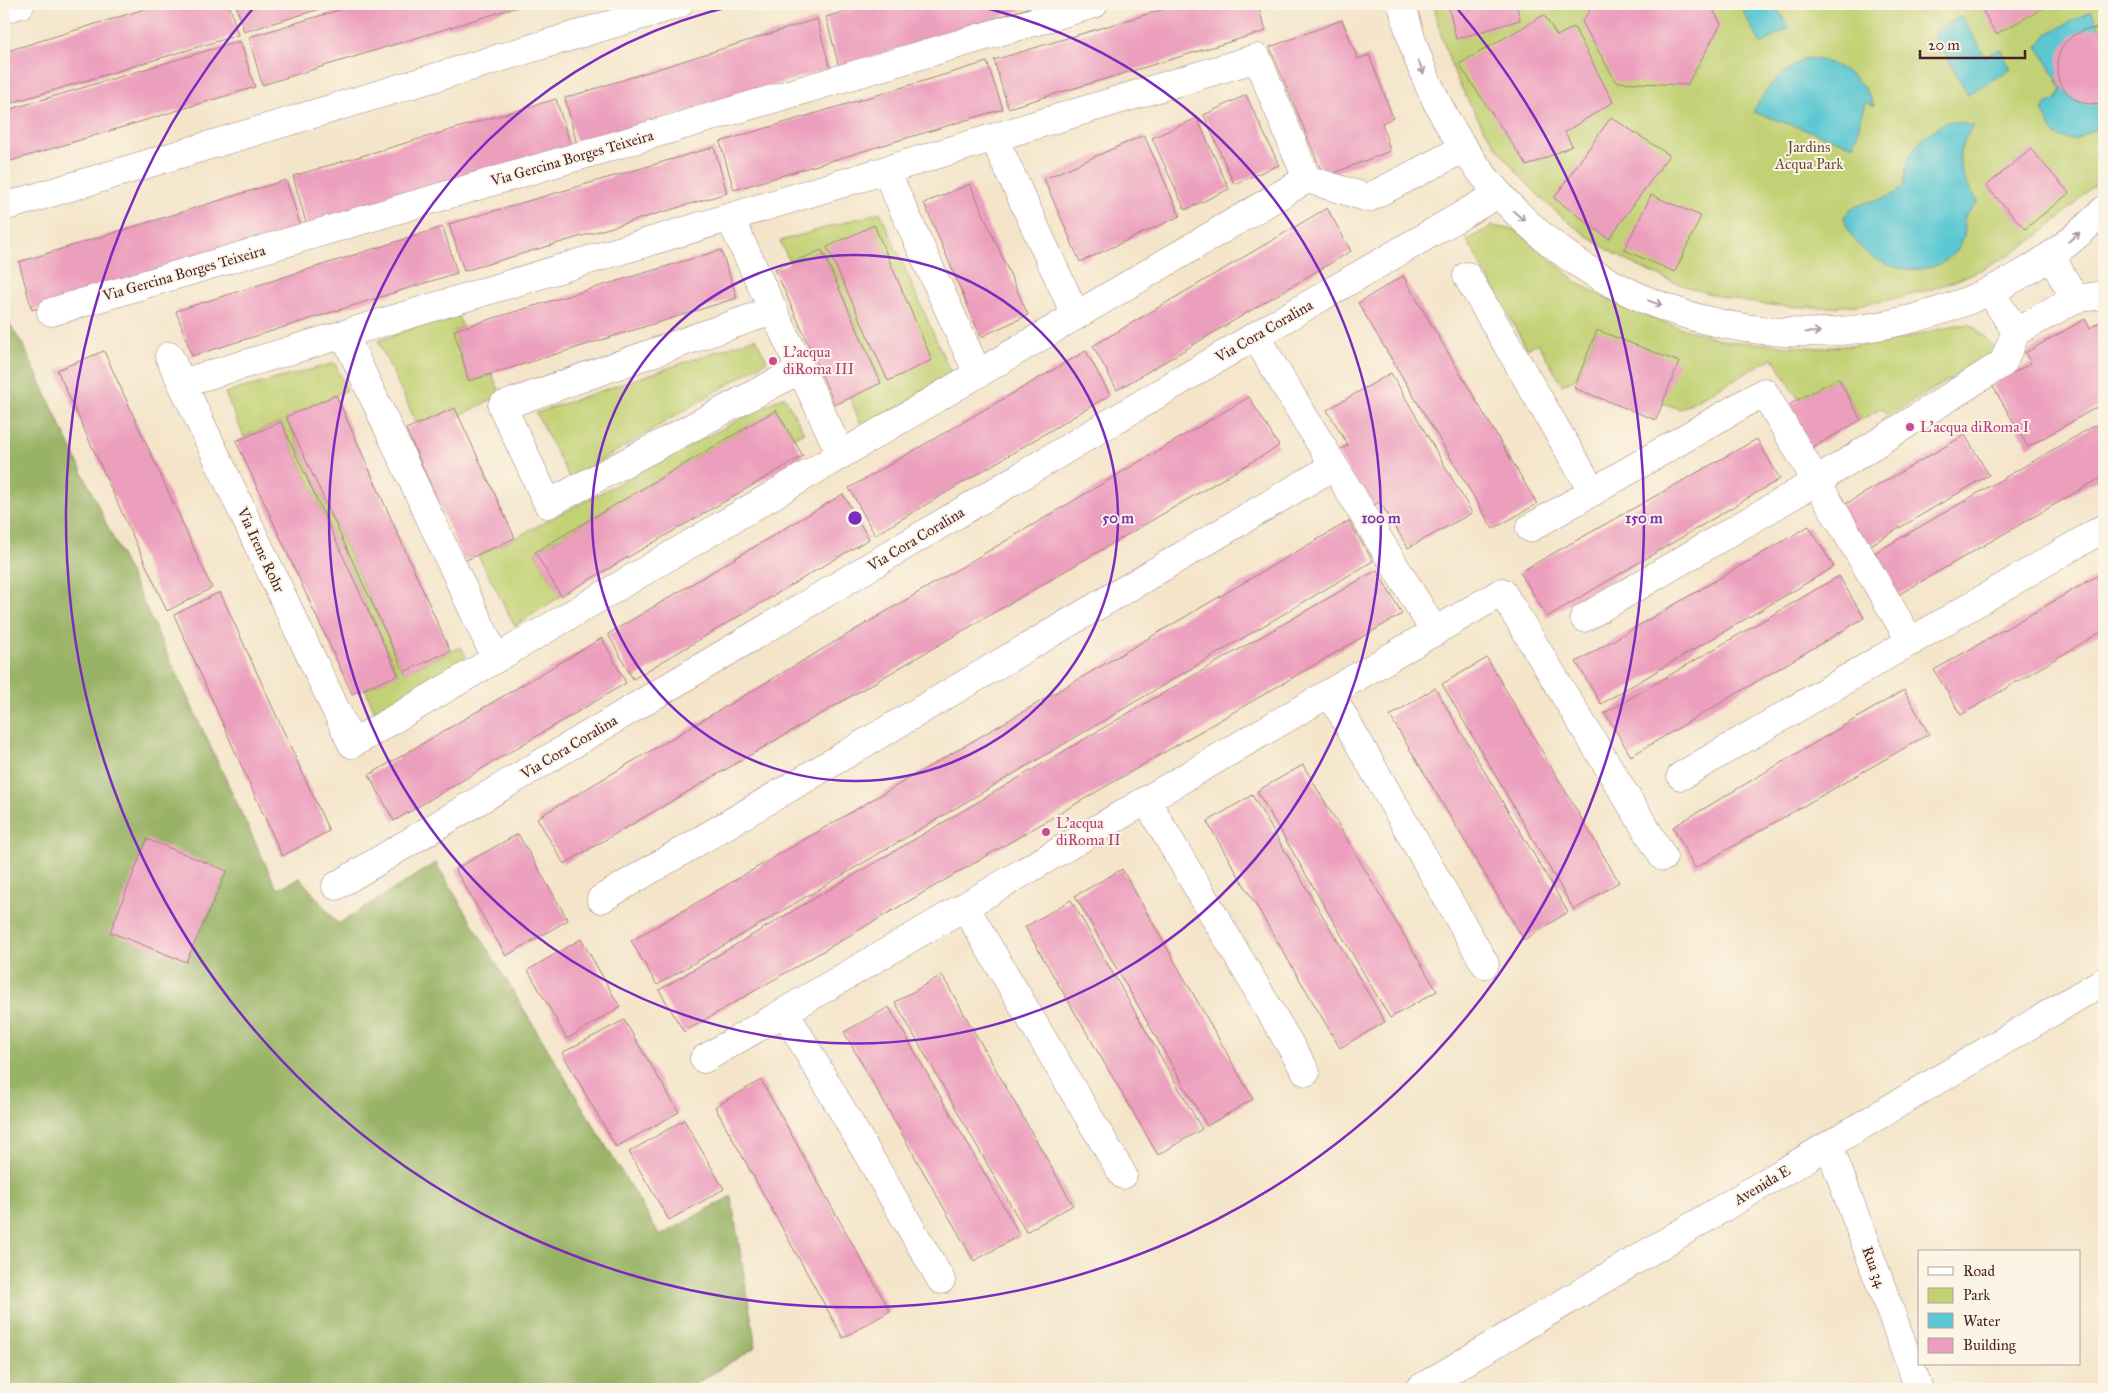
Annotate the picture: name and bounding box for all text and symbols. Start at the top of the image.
scale bar [1920,28,2026,60]
text: 20 m [1928,36,1960,54]
one-way arrow [1417,59,1426,74]
street label: Via Gercina Borges Teixeira [488,126,656,190]
park label: Jardins Acqua Park [1774,138,1843,174]
one-way arrow [1512,210,1525,222]
one-way arrow [2067,232,2080,243]
street label: Via Gercina Borges Teixeira [100,241,268,305]
street label: Via Cora Coralina [1211,295,1317,367]
one-way arrow [1646,299,1662,308]
one-way arrow [1805,327,1821,337]
place label: L'acqua diRoma III [783,343,854,378]
marker: L'acqua diRoma III [767,355,779,367]
place label: L'acqua diRoma I [1920,418,2029,437]
marker: L'acqua diRoma I [1904,421,1916,433]
street label: Via Cora Coralina [864,503,968,575]
street label: Via Irene Rohr [233,504,289,596]
centre of rings [846,509,864,527]
text: 50 m [1102,509,1134,527]
text: 100 m [1361,509,1401,527]
text: 150 m [1625,509,1663,527]
street label: Via Cora Coralina [517,711,621,783]
place label: L'acqua diRoma II [1056,814,1121,849]
marker: L'acqua diRoma II [1040,826,1052,838]
street label: Avenida E [1730,1161,1794,1209]
street label: Rua 34 [1858,1244,1890,1291]
legend [1918,1250,2080,1366]
text: Road [1963,1262,1995,1280]
text: Park [1963,1286,1990,1304]
text: Water [1963,1312,2000,1330]
text: Building [1963,1336,2017,1354]

